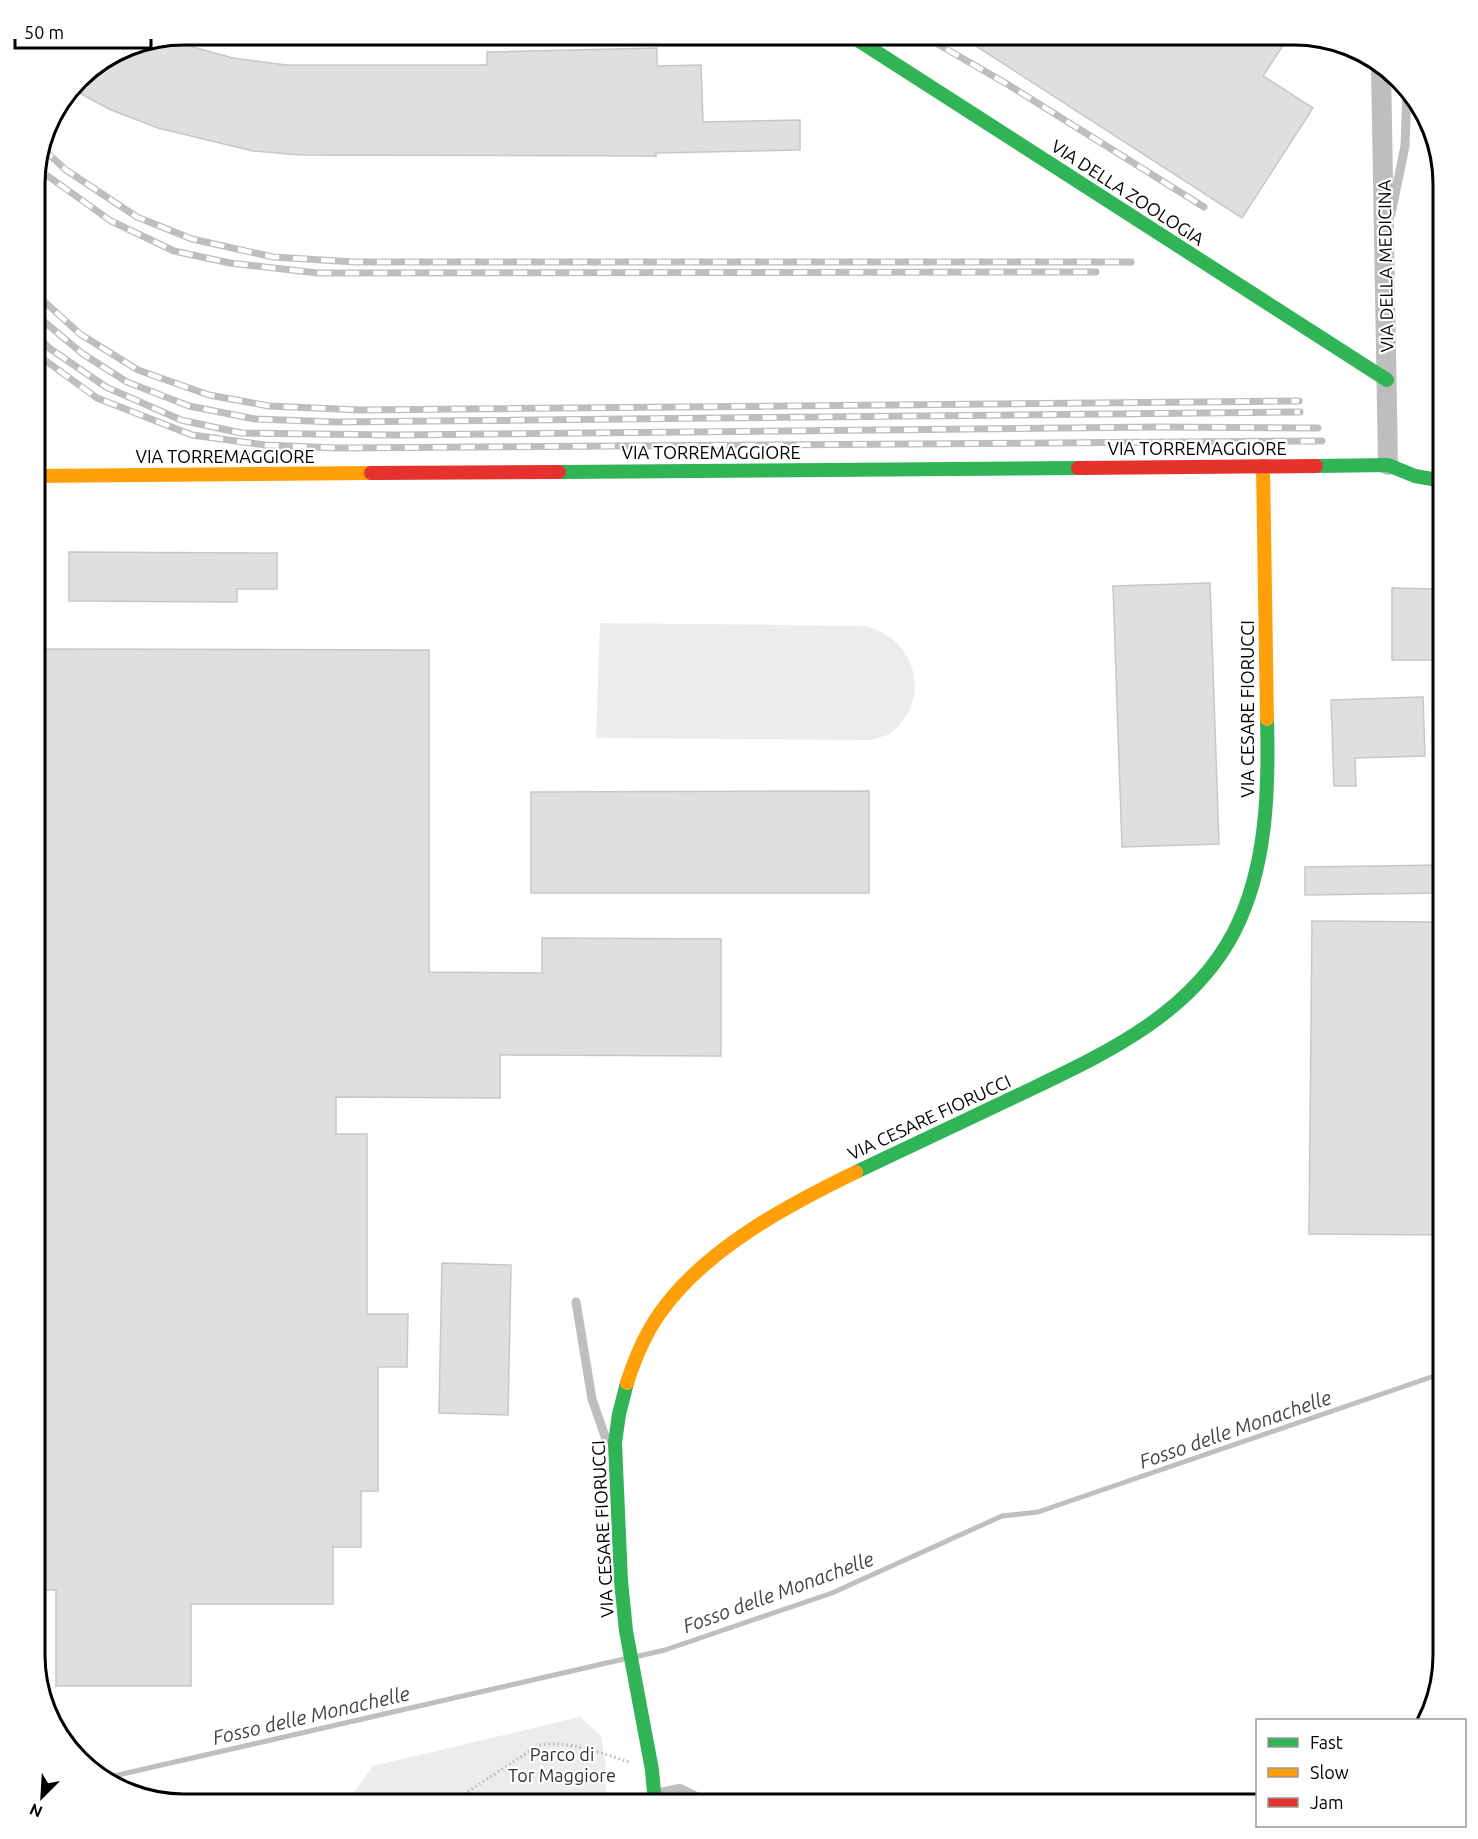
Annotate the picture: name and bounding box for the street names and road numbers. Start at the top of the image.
street label: VIA DELLA ZOOLOGIA [1048,135,1208,249]
street label: VIA DELLA MEDICINA [1373,179,1397,352]
street label: VIA TORREMAGGIORE [1107,438,1287,458]
street label: VIA TORREMAGGIORE [621,442,801,462]
street label: VIA TORREMAGGIORE [135,446,315,466]
street label: VIA CESARE FIORUCCI [1237,620,1257,798]
street label: VIA CESARE FIORUCCI [844,1070,1014,1164]
street label: VIA CESARE FIORUCCI [587,1440,617,1618]

